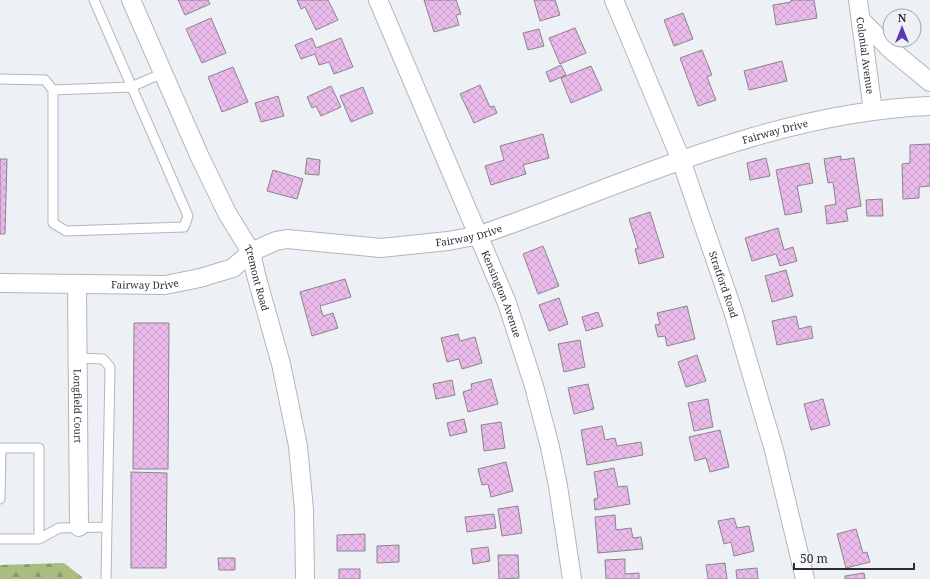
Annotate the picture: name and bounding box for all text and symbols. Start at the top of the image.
north arrow [882,8,922,48]
text: N [898,10,907,25]
street label: Colonial Avenue [853,16,878,95]
street label: Fairway Drive [740,116,809,147]
street label: Fairway Drive [435,221,504,249]
street label: Tremont Road [241,242,273,313]
street label: Kensington Avenue [478,248,525,339]
street label: Stratford Road [706,249,742,319]
street label: Fairway Drive [111,275,180,292]
street label: Longfield Court [71,369,85,444]
scale bar [794,545,914,571]
text: 50 m [800,550,828,567]

